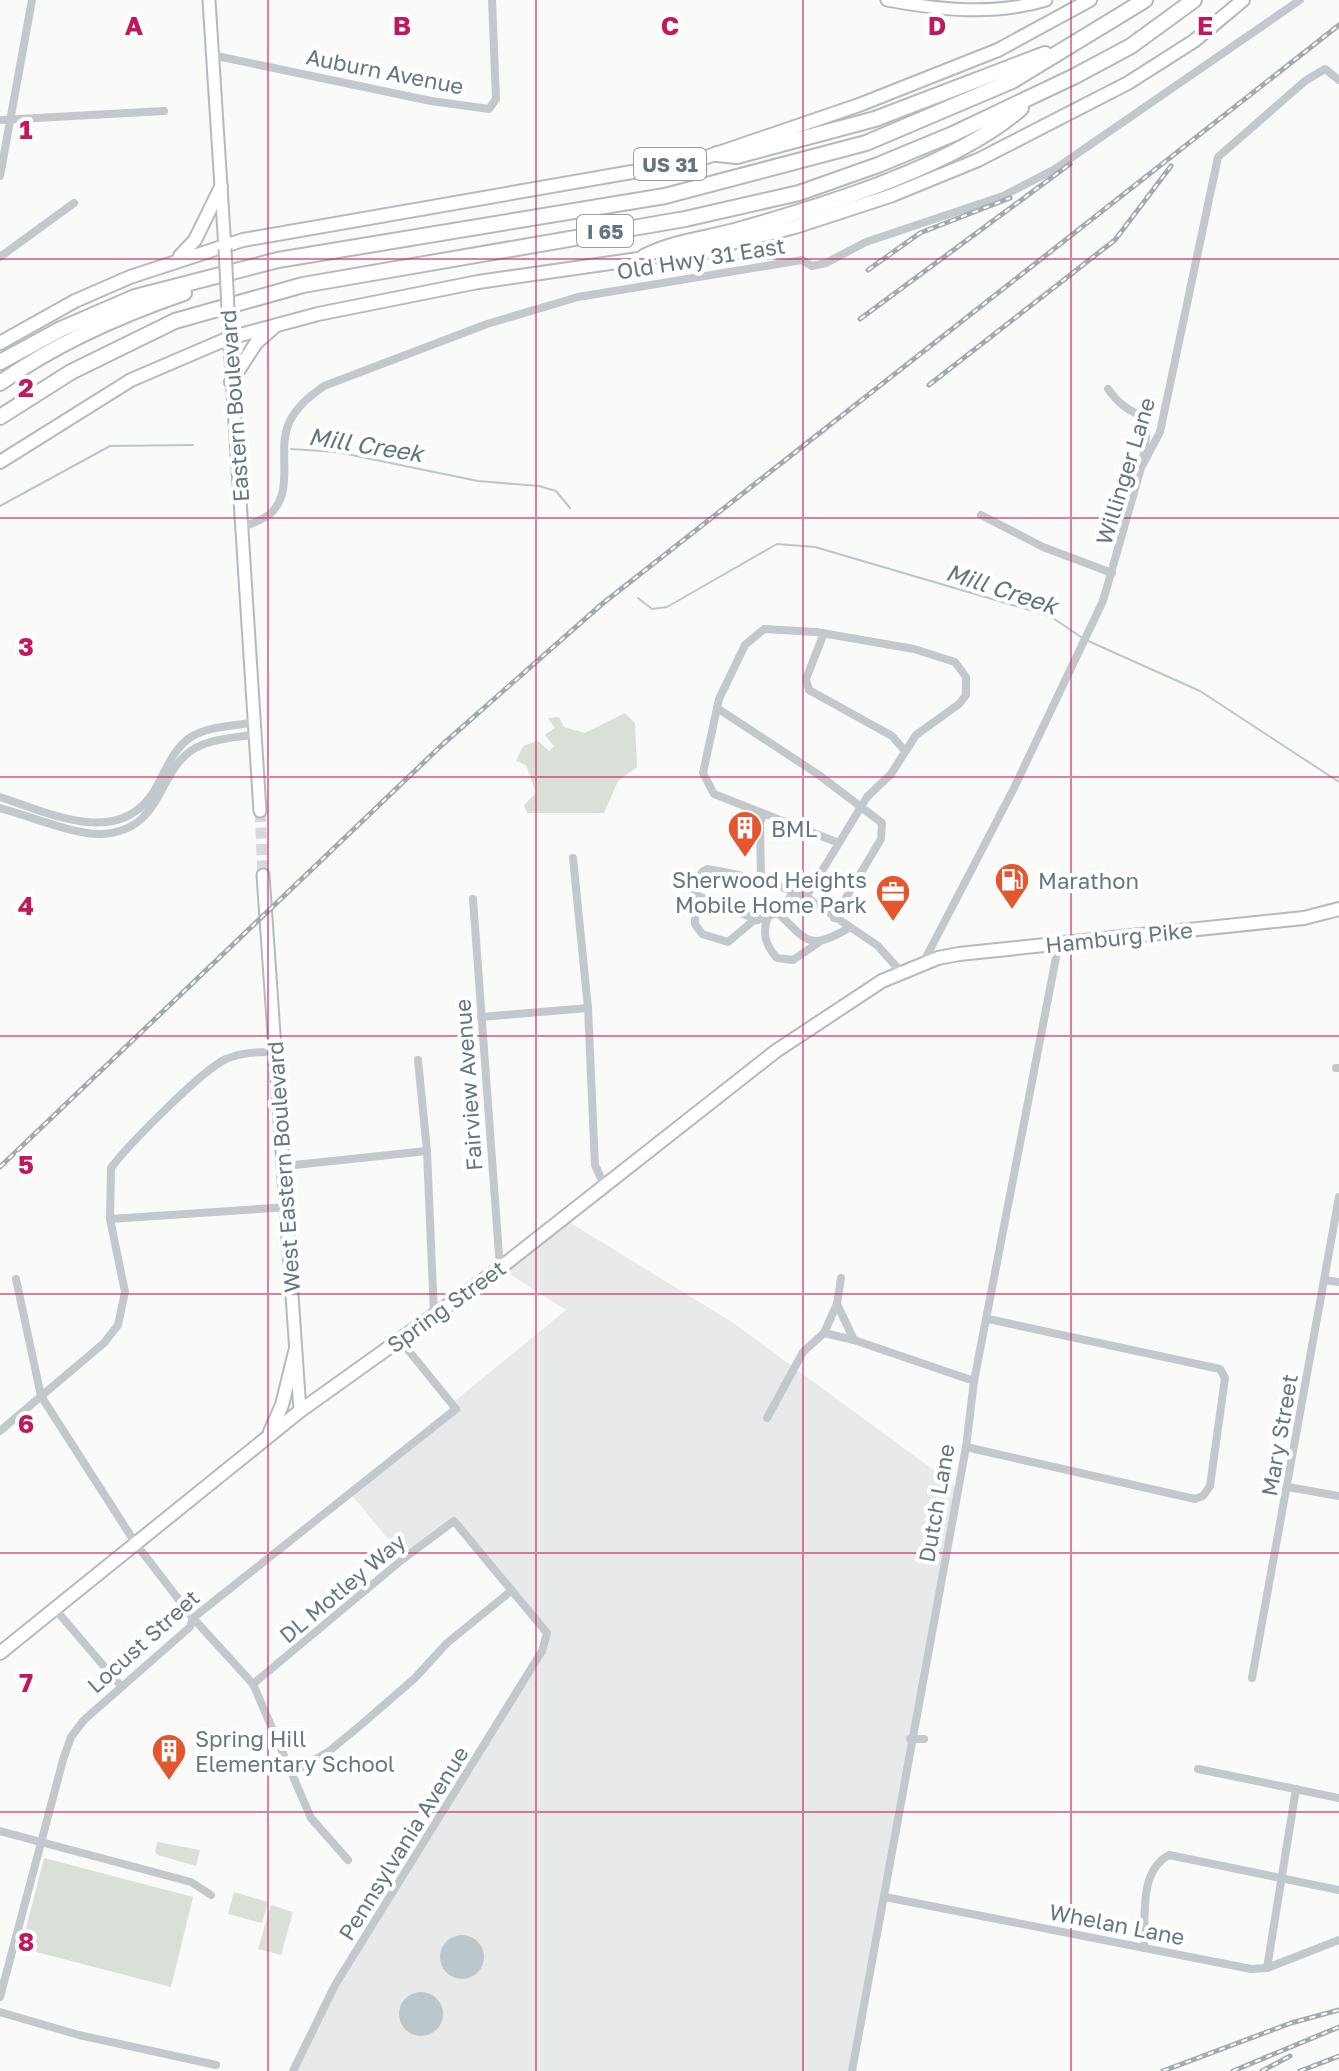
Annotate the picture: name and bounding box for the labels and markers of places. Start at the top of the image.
building icon: BML [726,809,764,859]
place label: BML [771,815,818,842]
fuel station icon: Marathon [993,861,1031,911]
place label: Sherwood Heights Mobile Home Park [672,866,867,918]
place label: Marathon [1038,867,1139,894]
office icon: Sherwood Heights Mobile Home Park [874,873,912,923]
place label: Spring Hill Elementary School [195,1725,395,1777]
building icon: Spring Hill Elementary School [150,1732,188,1782]

